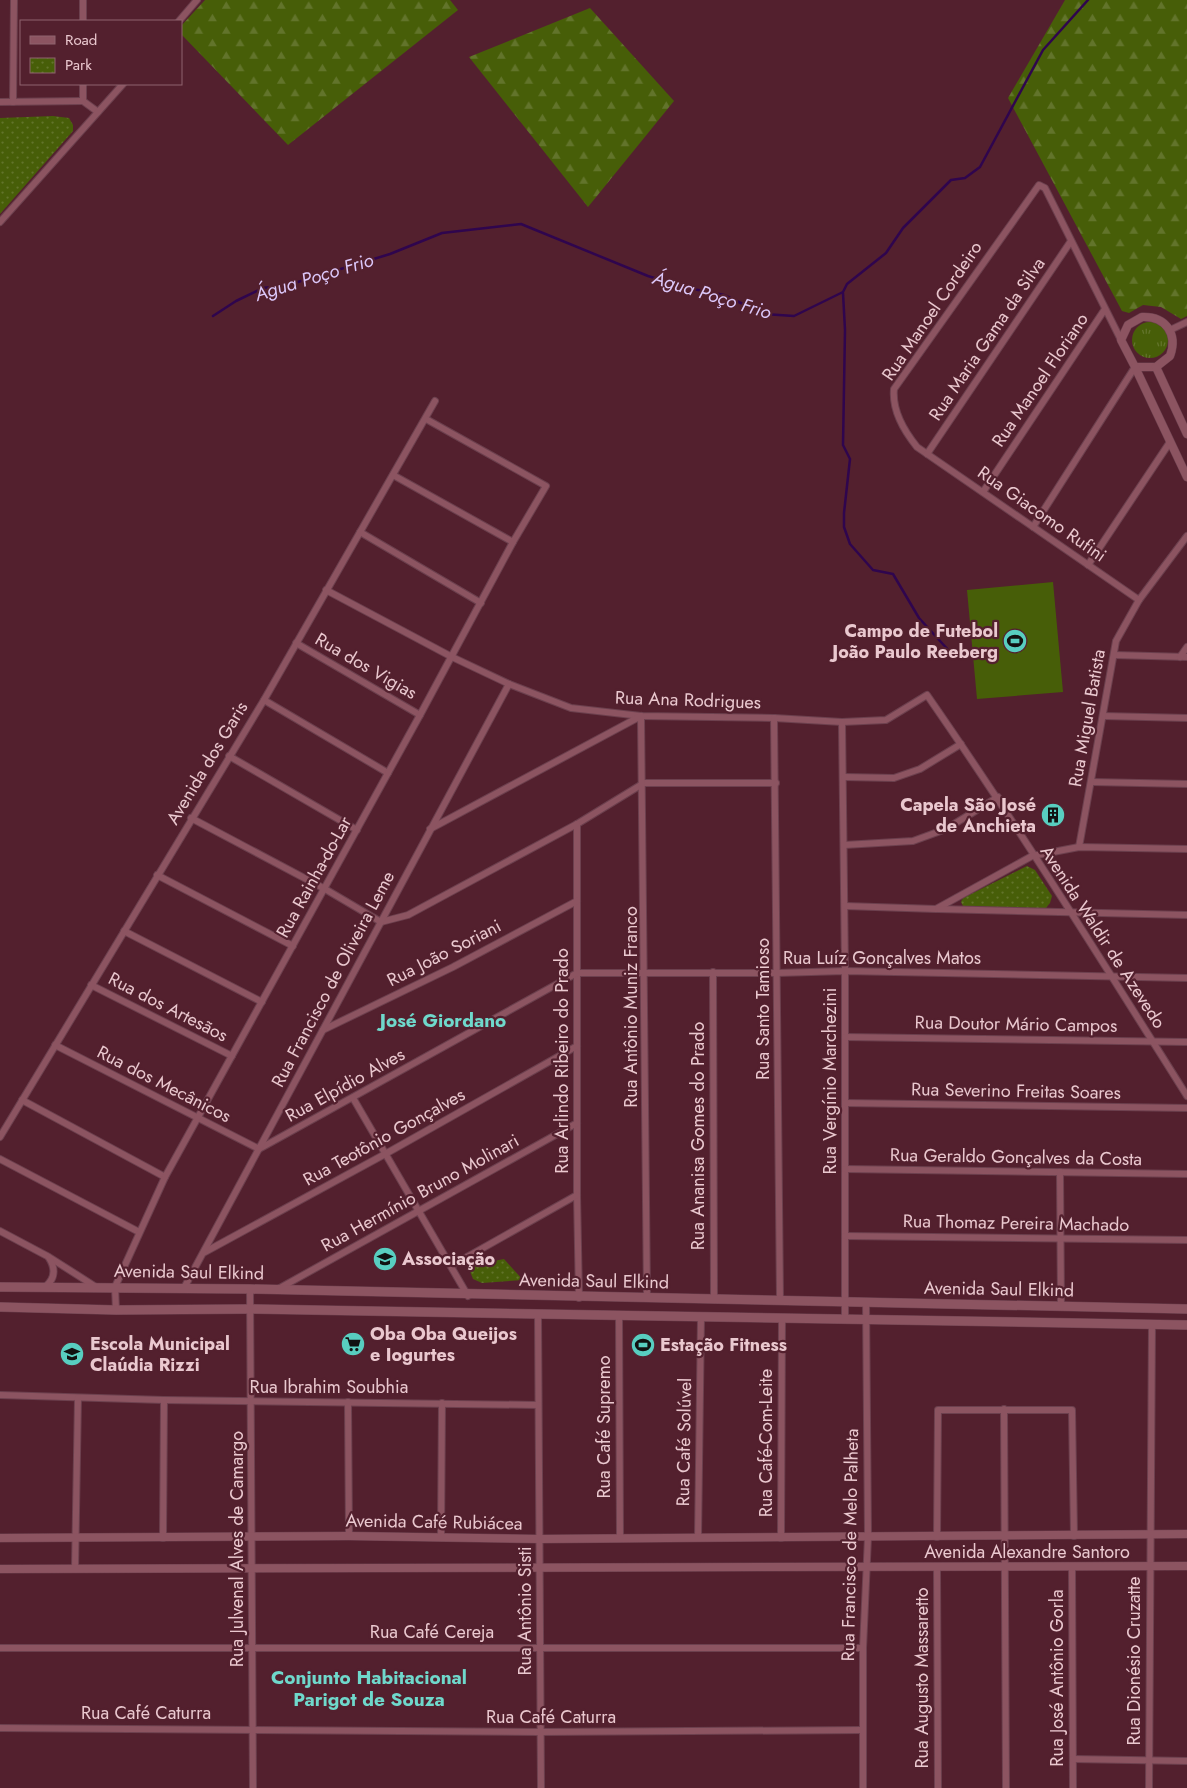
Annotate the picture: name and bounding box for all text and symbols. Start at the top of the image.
legend [20,20,182,85]
text: Road [65,29,97,51]
text: Park [65,54,92,76]
street label: Rua Manoel Cordeiro [876,236,989,386]
water label: Água Poço Frio [250,246,377,308]
street label: Rua Maria Gama da Silva [923,252,1051,426]
water label: Água Poço Frio [648,264,775,326]
street label: Rua Manoel Floriano [985,308,1095,452]
street label: Rua Giacomo Rufini [972,460,1112,568]
place label: Campo de Futebol João Paulo Reeberg [829,618,998,665]
street label: Rua dos Vigias [310,626,422,706]
sports icon: Campo de Futebol João Paulo Reeberg [1002,628,1028,654]
street label: Rua Miguel Batista [1062,647,1112,789]
street label: Rua Ana Rodrigues [614,684,762,716]
street label: Avenida dos Garis [160,696,254,830]
place label: Capela São José de Anchieta [900,792,1036,839]
building icon: Capela São José de Anchieta [1040,802,1066,828]
street label: Rua Rainha-do-Lar [270,811,359,942]
street label: Avenida Waldir de Azevedo [1034,840,1172,1034]
street label: Rua Francisco de Oliveira Leme [265,866,401,1092]
street label: Rua Antônio Muniz Franco [618,906,644,1108]
street label: Rua João Soriani [382,913,506,993]
street label: Rua Santo Tamioso [750,938,776,1080]
street label: Rua Luíz Gonçalves Matos [783,945,981,971]
street label: Rua Arlindo Ribeiro do Prado [549,948,575,1174]
street label: Rua dos Artesãos [104,966,232,1048]
street label: Rua Vergínio Marchezini [817,988,843,1174]
district label: José Giordano [376,1007,506,1034]
street label: Rua Doutor Mário Campos [914,1009,1118,1039]
street label: Rua Ananisa Gomes do Prado [685,1021,711,1250]
street label: Rua dos Mecânicos [92,1039,236,1129]
street label: Rua Elpídio Alves [281,1041,409,1129]
street label: Rua Severino Freitas Soares [911,1076,1121,1106]
street label: Rua Teotônio Gonçalves [298,1082,470,1192]
street label: Rua Hermínio Bruno Molinari [316,1128,524,1258]
street label: Rua Geraldo Gonçalves da Costa [890,1142,1142,1172]
street label: Rua Thomaz Pereira Machado [903,1208,1130,1238]
school or university icon: Associação [372,1246,398,1272]
place label: Associação [401,1246,496,1272]
street label: Avenida Saul Elkind [114,1258,264,1286]
street label: Avenida Saul Elkind [519,1267,669,1295]
street label: Avenida Saul Elkind [924,1275,1074,1303]
place label: Oba Oba Queijos e Iogurtes [370,1321,517,1368]
place label: Escola Municipal Claúdia Rizzi [90,1331,230,1378]
supermarket icon: Oba Oba Queijos e Iogurtes [340,1331,366,1357]
sports icon: Estação Fitness [630,1332,656,1358]
place label: Estação Fitness [660,1332,787,1358]
school or university icon: Escola Municipal Claúdia Rizzi [59,1341,85,1367]
street label: Rua Café Supremo [591,1355,617,1499]
street label: Rua Café-Com-Leite [753,1369,779,1517]
street label: Rua Ibrahim Soubhia [250,1374,408,1400]
street label: Rua Café Solúvel [670,1377,698,1507]
street label: Rua Francisco de Melo Palheta [835,1428,865,1662]
street label: Rua Julvenal Alves de Camargo [224,1431,250,1667]
street label: Avenida Café Rubiácea [345,1507,523,1537]
street label: Avenida Alexandre Santoro [924,1539,1130,1565]
street label: Rua Antônio Sisti [512,1546,538,1676]
street label: Rua Dionésio Cruzatte [1121,1576,1147,1746]
street label: Rua Augusto Massaretto [909,1587,935,1769]
street label: Rua José Antônio Gorla [1044,1589,1070,1767]
street label: Rua Café Cereja [370,1619,494,1645]
district label: Conjunto Habitacional Parigot de Souza [271,1664,467,1713]
street label: Rua Café Caturra [81,1700,211,1726]
street label: Rua Café Caturra [486,1704,616,1730]

